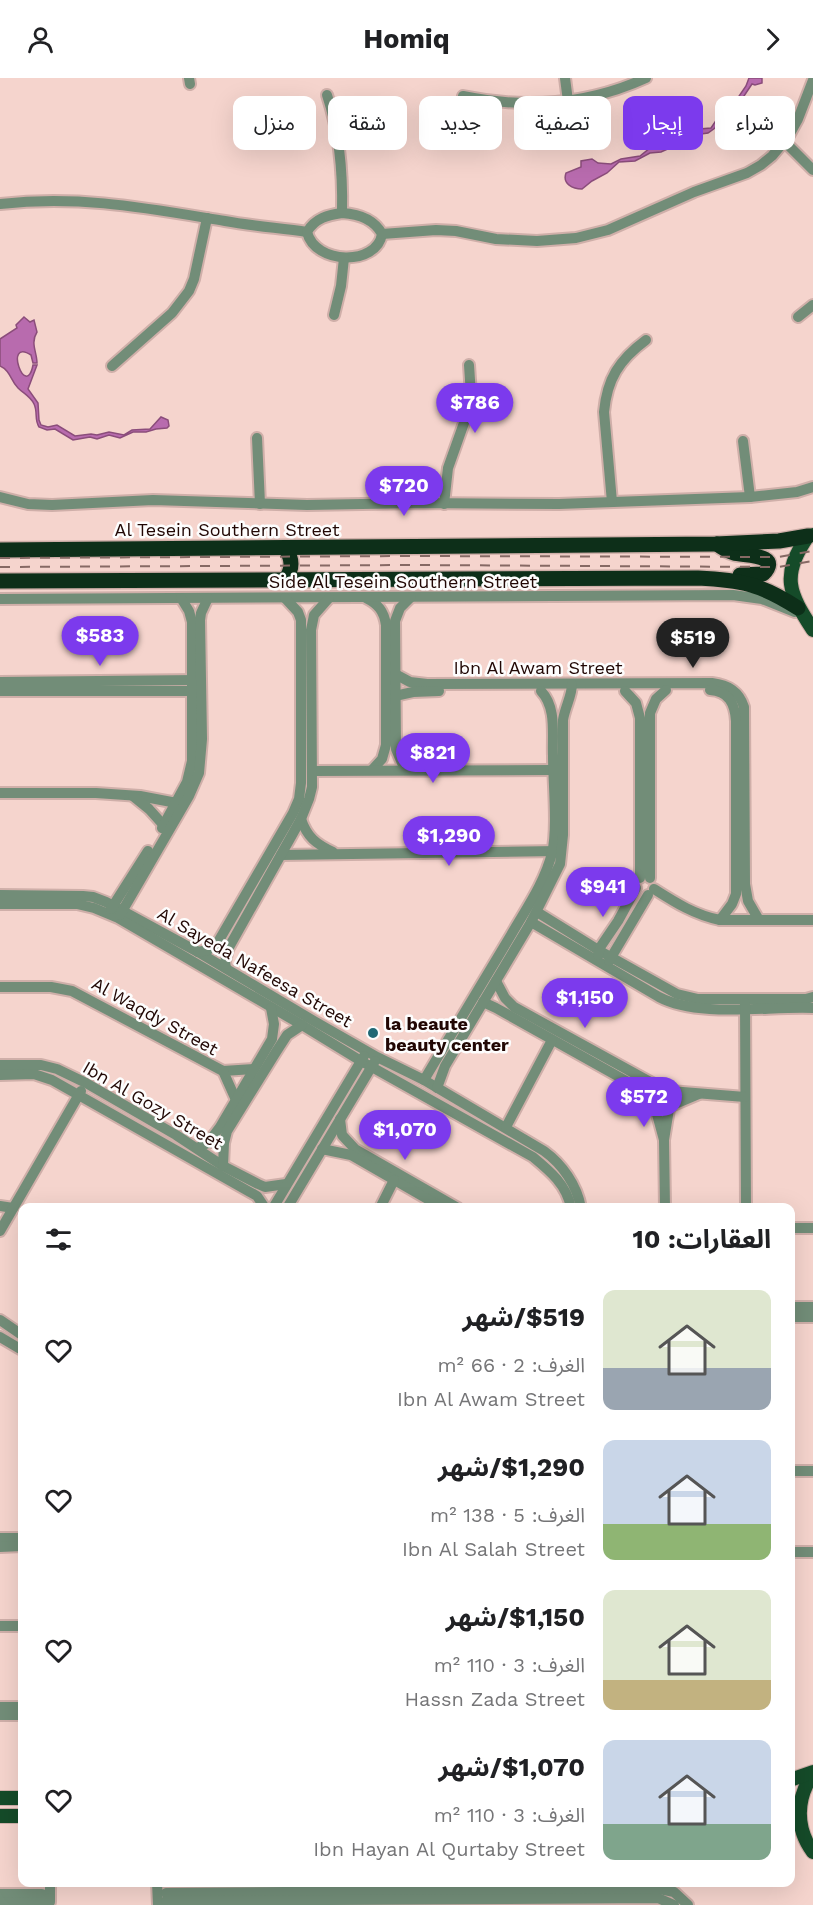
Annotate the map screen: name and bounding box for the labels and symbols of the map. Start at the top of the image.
pin: $786 [439,383,511,434]
pin: $720 [368,466,440,517]
street label: Al Tesein Southern Street [115,519,340,540]
street label: Side Al Tesein Southern Street [269,571,538,592]
pin: $583 [64,616,136,667]
pin: $519 [657,618,729,669]
street label: Ibn Al Awam Street [453,657,623,678]
pin: $821 [397,733,469,784]
pin: $1,290 [400,816,498,867]
pin: $941 [567,867,639,918]
street label: Al Sayeda Nafeesa Street [154,903,356,1032]
street label: Al Waqdy Street [88,973,222,1060]
pin: $1,150 [536,978,634,1029]
place label: la beaute beauty center [385,1013,509,1055]
marker: la beaute beauty center [366,1026,380,1040]
street label: Ibn Al Gozy Street [79,1056,227,1154]
pin: $572 [608,1077,680,1128]
pin: $1,070 [356,1110,454,1161]

